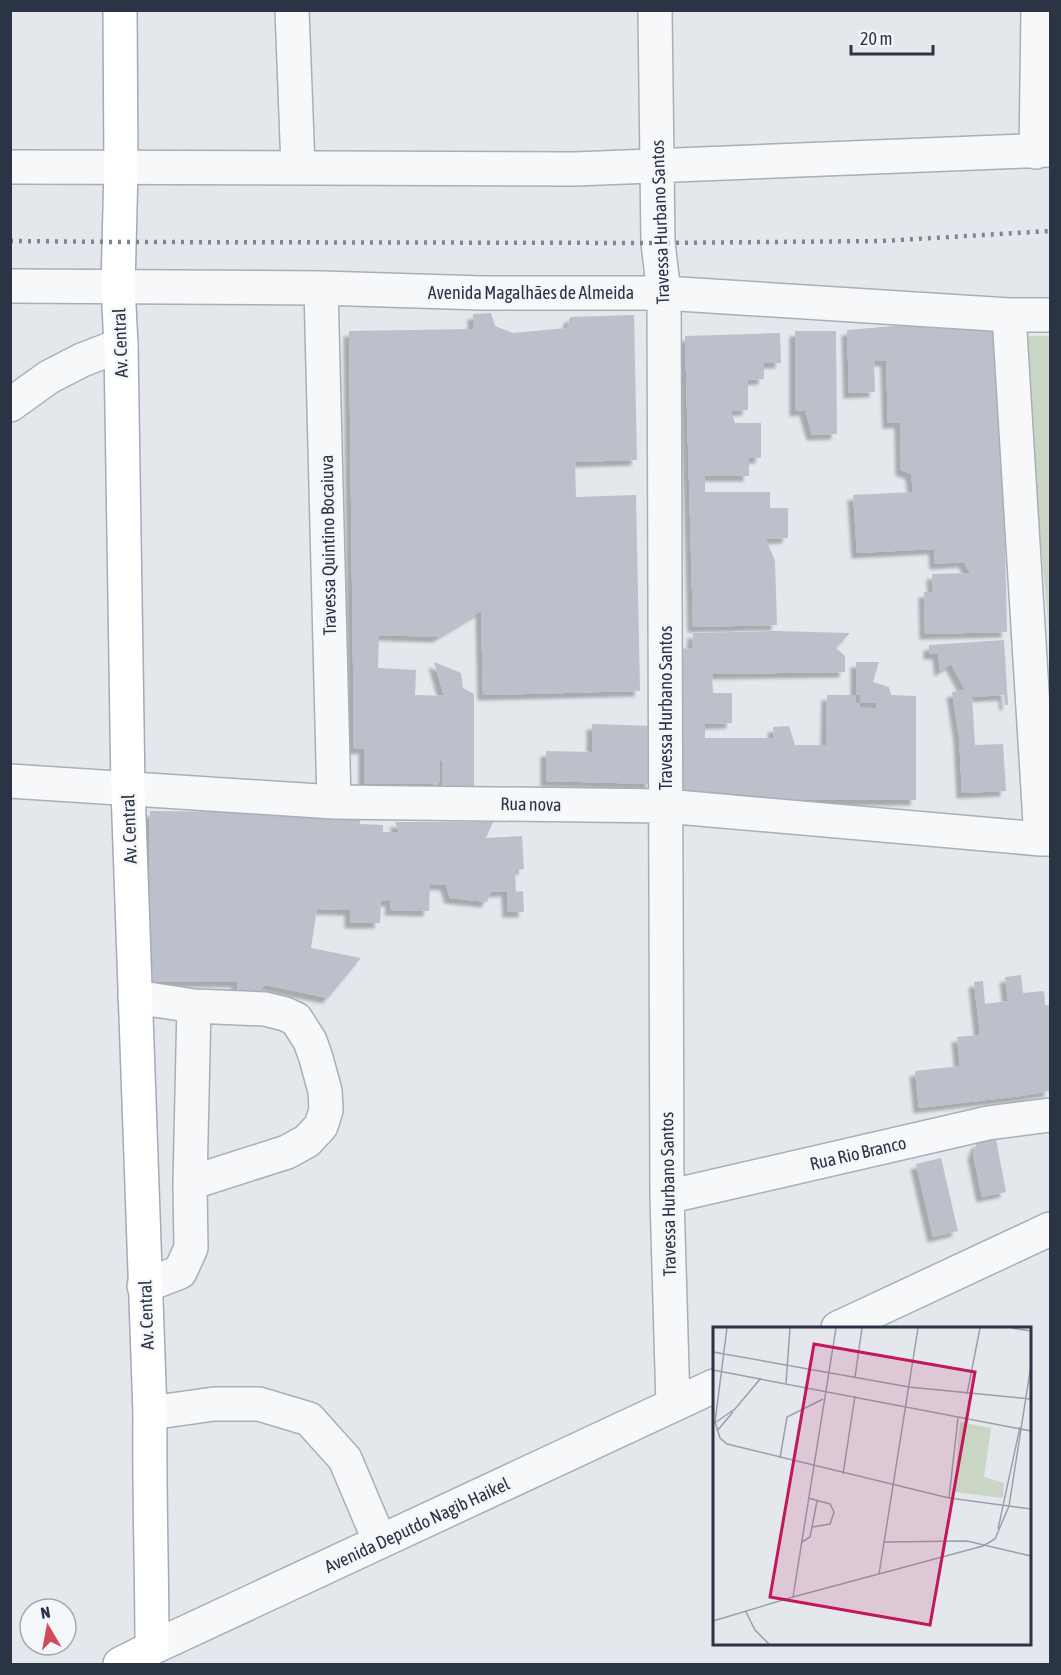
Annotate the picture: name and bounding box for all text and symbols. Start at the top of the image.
scale bar [851,18,934,56]
text: 20 m [860,28,892,49]
street label: Travessa Hurbano Santos [647,139,673,305]
street label: Avenida Magalhães de Almeida [428,282,634,303]
street label: Av. Central [108,308,132,378]
street label: Travessa Quintino Bocaiuva [316,455,340,635]
street label: Travessa Hurbano Santos [655,626,676,790]
street label: Rua nova [500,793,562,815]
street label: Av. Central [117,794,141,864]
street label: Travessa Hurbano Santos [656,1112,680,1276]
street label: Rua Rio Branco [808,1132,908,1174]
street label: Av. Central [134,1280,158,1350]
inset map [713,1327,1031,1645]
street label: Avenida Deputdo Nagib Haikel [321,1473,513,1577]
north arrow [18,1597,78,1657]
text: N [39,1603,52,1622]

